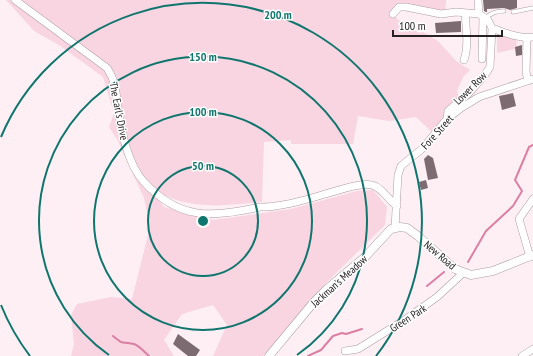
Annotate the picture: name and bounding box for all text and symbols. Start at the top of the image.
text: 200 m [264,7,292,22]
scale bar [393,12,502,38]
text: 100 m [399,18,426,33]
text: 150 m [189,49,217,64]
street label: Lower Row [451,68,490,107]
street label: The Earl's Drive [107,81,132,142]
text: 100 m [189,104,217,119]
street label: Fore Street [418,112,456,152]
text: 50 m [192,158,214,173]
centre of rings [196,214,210,228]
street label: New Road [421,238,459,273]
street label: Jackman's Meadow [307,252,370,311]
street label: Green Park [387,301,430,335]

